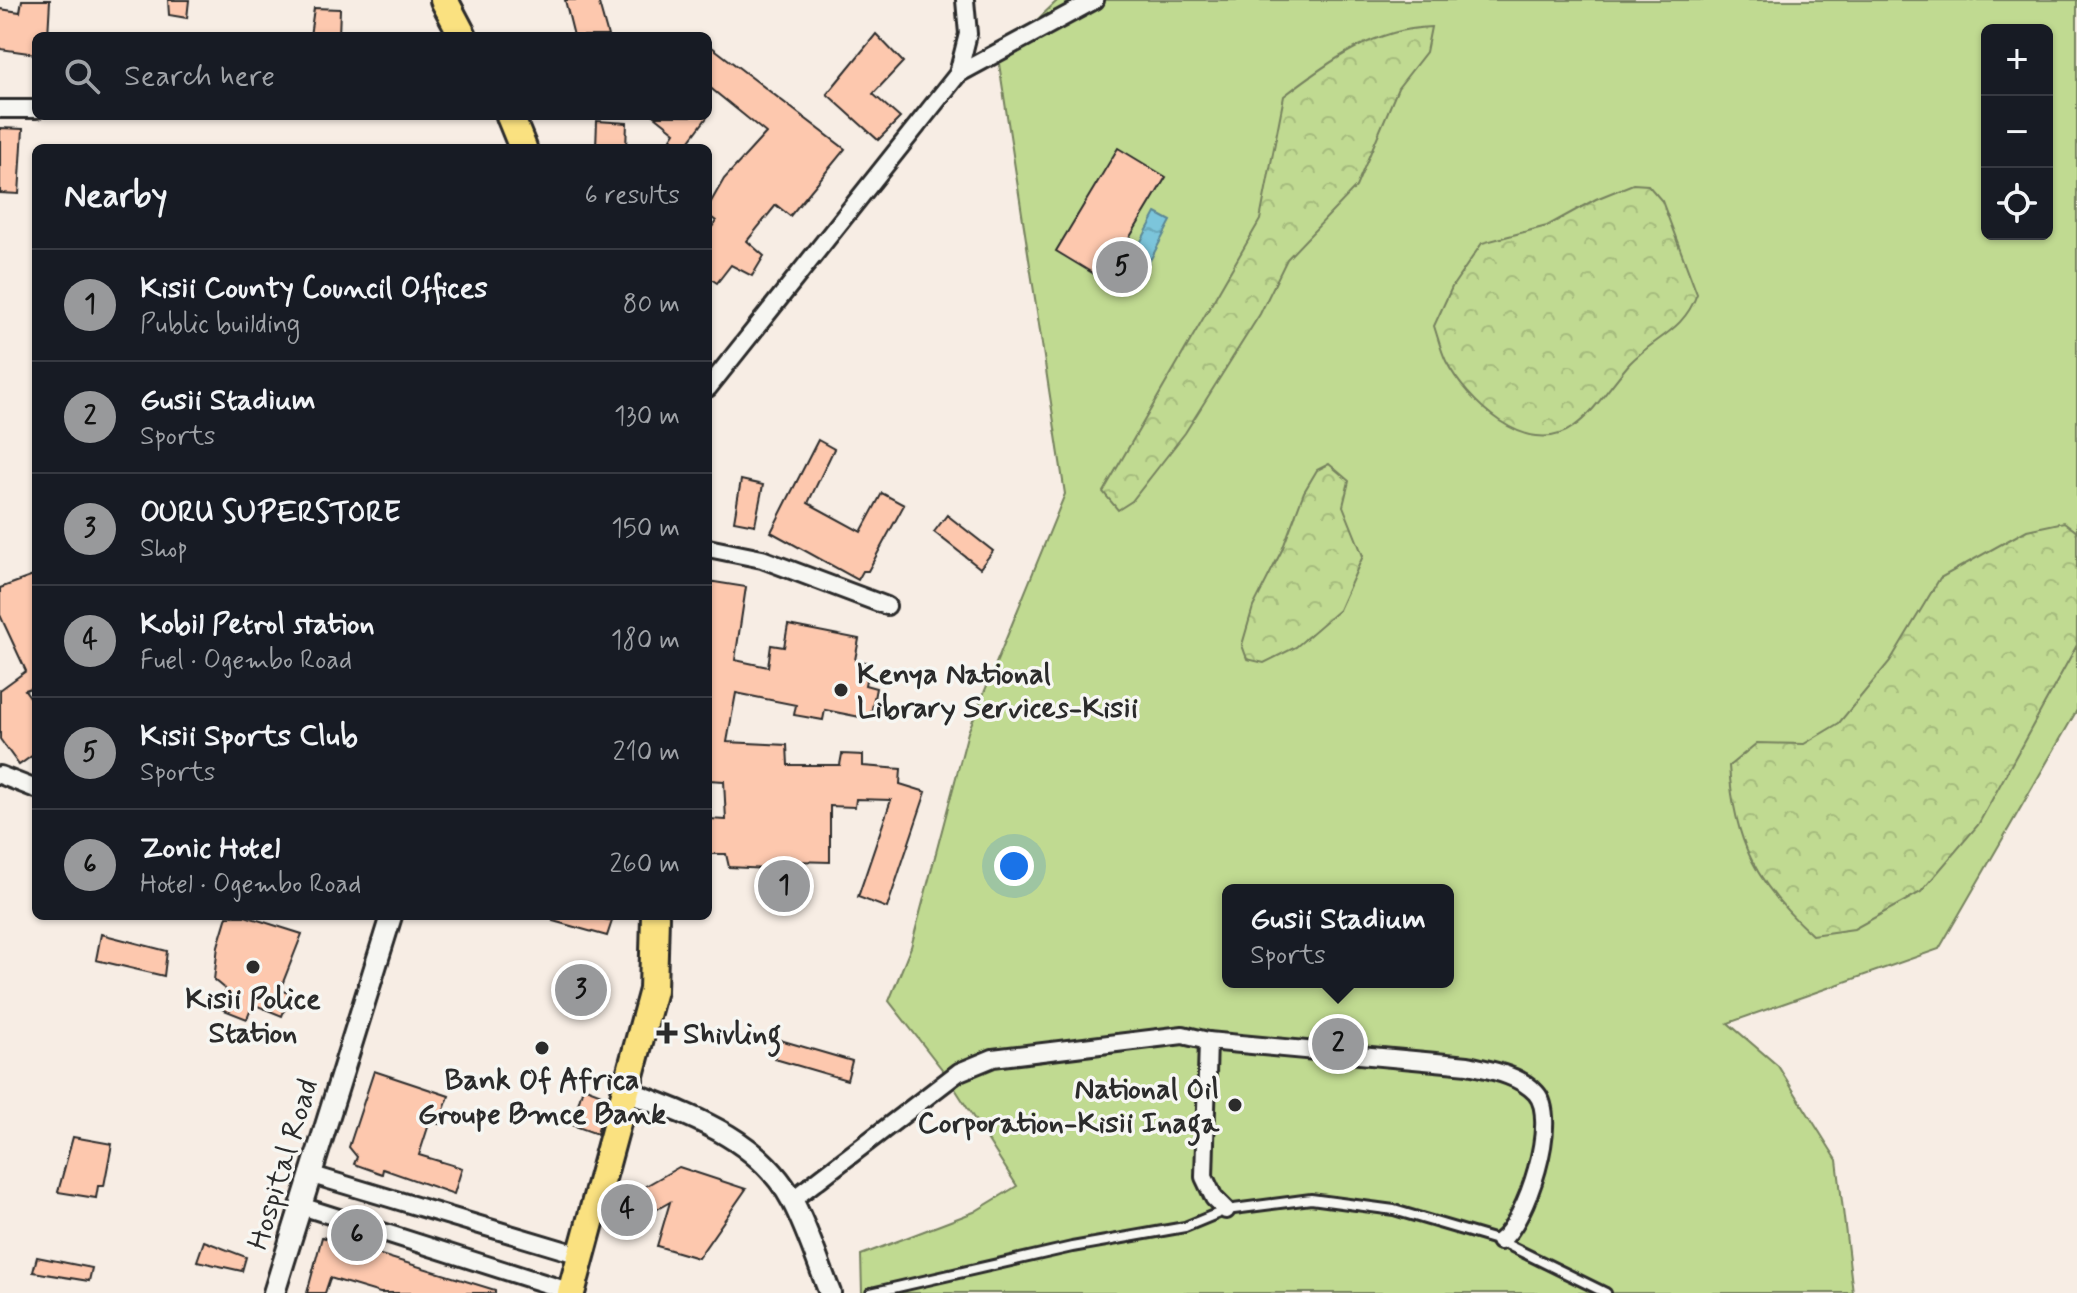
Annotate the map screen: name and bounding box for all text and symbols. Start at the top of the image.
map controls [1981,24,2053,240]
button: + [1981,24,2053,96]
search box [32,32,712,120]
icon: search [60,54,104,98]
text: Search here [124,57,275,96]
button: − [1981,96,2053,168]
button: locate [1981,168,2053,240]
text: Nearby [64,174,168,219]
text: 6 results [585,179,680,213]
pin: 5 [1096,237,1148,297]
text: Kisii County Council Offices [140,269,488,308]
text: 1 [84,288,96,322]
text: 80 m [623,288,680,322]
text: Public building [140,308,300,342]
text: Gusii Stadium [140,381,316,420]
text: 2 [84,400,96,434]
text: 130 m [614,400,680,434]
text: Sports [140,420,215,454]
text: OURU SUPERSTORE [140,493,401,532]
text: 3 [84,512,96,546]
text: 150 m [611,512,680,546]
text: Shop [140,532,188,566]
text: Kobil Petrol station [140,605,375,644]
text: 4 [82,624,98,658]
text: 180 m [611,624,680,658]
text: Fuel · Ogembo Road [140,644,352,678]
place label: Kenya National Library Services-Kisii [857,655,1138,728]
marker: Kenya National Library Services-Kisii [832,681,850,699]
text: Kisii Sports Club [140,717,358,756]
text: 5 [82,736,98,770]
text: 210 m [613,736,680,770]
text: Sports [140,756,215,790]
text: Zonic Hotel [140,829,280,868]
your location [994,846,1034,886]
text: 6 [83,848,97,882]
text: 260 m [610,848,680,882]
pin: 1 [758,856,810,916]
text: Hotel · Ogembo Road [140,868,361,902]
popup [1222,884,1454,988]
text: Gusii Stadium [1250,900,1426,939]
text: Sports [1250,939,1326,973]
marker: Kisii Police Station [244,958,262,976]
pin: 3 [555,960,607,1020]
place label: Kisii Police Station [185,980,321,1053]
pin: 2 [1312,1014,1364,1074]
place label: Shivling [683,1015,781,1058]
marker: Shivling [658,1024,676,1042]
marker: Bank Of Africa Groupe Bmce Bank [533,1039,551,1057]
place label: Bank Of Africa Groupe Bmce Bank [418,1061,666,1134]
place label: National Oil Corporation-Kisii Inaga [918,1070,1220,1147]
street label: Hospital Road [239,1074,328,1255]
marker: National Oil Corporation-Kisii Inaga [1226,1096,1244,1114]
pin: 4 [601,1180,653,1240]
pin: 6 [331,1205,383,1265]

